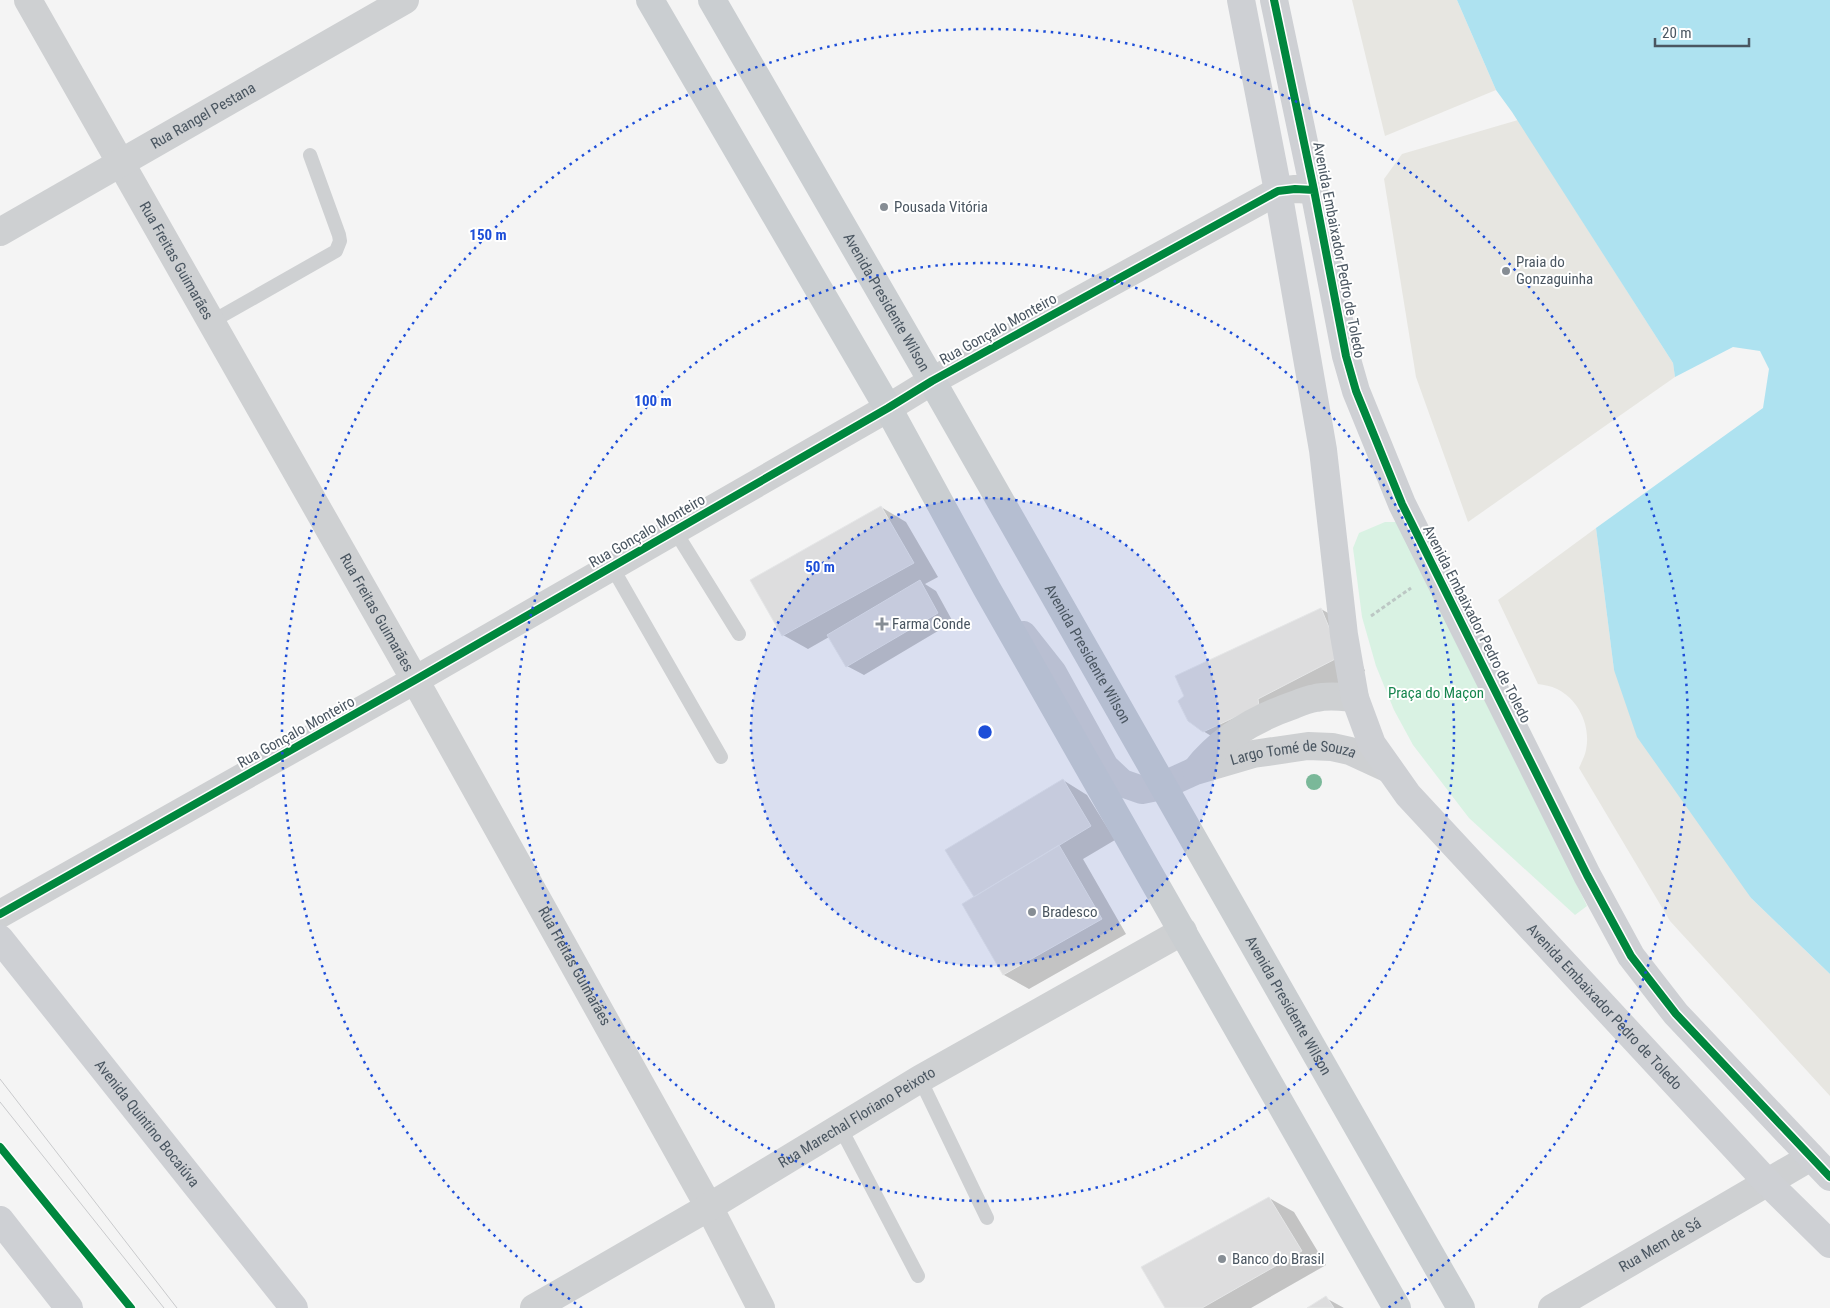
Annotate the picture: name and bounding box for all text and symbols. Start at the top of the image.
scale bar [1655,15,1749,47]
text: 20 m [1662,24,1692,42]
street label: Rua Rangel Pestana [147,79,259,153]
street label: Avenida Embaixador Pedro de Toledo [1309,140,1369,360]
street label: Rua Freitas Guimarães [136,198,217,323]
place label: Pousada Vitória [894,198,988,216]
marker: Pousada Vitória [878,201,890,213]
text: 150 m [469,226,507,244]
street label: Avenida Presidente Wilson [839,230,934,375]
place label: Praia do Gonzaguinha [1516,253,1593,288]
marker: Praia do Gonzaguinha [1500,265,1512,277]
street label: Rua Gonçalo Monteiro [936,289,1060,369]
text: 100 m [634,392,672,410]
street label: Rua Gonçalo Monteiro [586,490,708,572]
street label: Avenida Embaixador Pedro de Toledo [1419,522,1535,726]
street label: Rua Freitas Guimarães [336,550,418,675]
text: 50 m [805,558,835,576]
street label: Avenida Presidente Wilson [1041,581,1134,726]
place label: Farma Conde [892,615,970,633]
marker: Farma Conde [876,618,888,630]
park label: Praça do Maçon [1388,684,1484,702]
street label: Rua Gonçalo Monteiro [234,692,358,772]
centre of rings [976,723,994,741]
street label: Largo Tomé de Souza [1228,737,1359,769]
place label: Bradesco [1042,903,1097,921]
street label: Rua Freitas Guimarães [534,904,615,1029]
marker: Bradesco [1026,906,1038,918]
street label: Avenida Embaixador Pedro de Toledo [1523,920,1686,1094]
street label: Avenida Presidente Wilson [1242,933,1335,1078]
street label: Avenida Quintino Bocaiúva [91,1056,203,1191]
street label: Rua Marechal Floriano Peixoto [775,1063,939,1172]
street label: Rua Mem de Sá [1616,1214,1704,1276]
place label: Banco do Brasil [1232,1250,1324,1268]
marker: Banco do Brasil [1216,1253,1228,1265]

